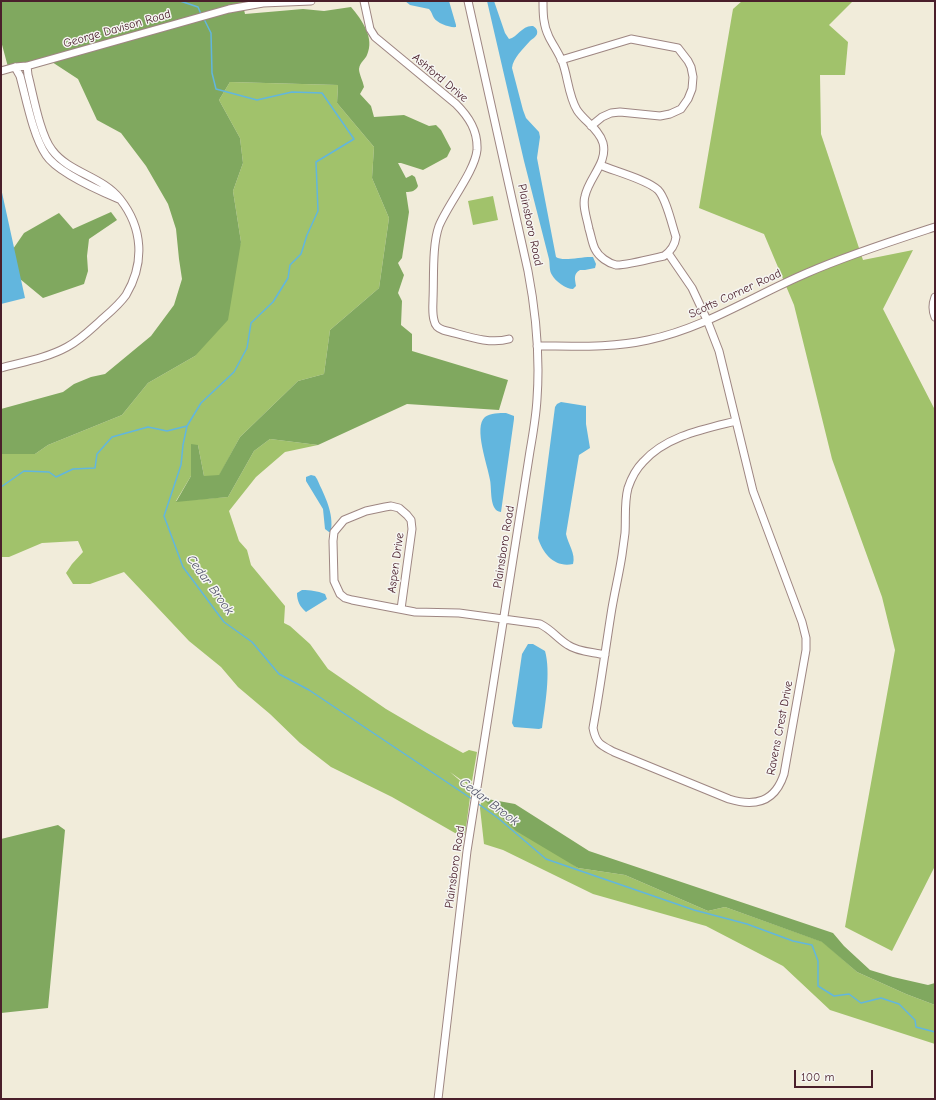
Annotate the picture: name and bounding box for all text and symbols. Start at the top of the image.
street label: George Davison Road [62,7,172,51]
street label: Ashford Drive [409,50,471,106]
street label: Plainsboro Road [514,183,546,267]
street label: Scotts Corner Road [686,266,784,322]
street label: Plainsboro Road [490,505,518,589]
street label: Aspen Drive [385,532,407,594]
water label: Cedar Brook [183,552,237,618]
street label: Ravens Crest Drive [764,680,796,776]
water label: Cedar Brook [456,775,522,829]
street label: Plainsboro Road [442,825,468,909]
scale bar [796,1062,875,1088]
text: 100 m [801,1070,834,1084]

